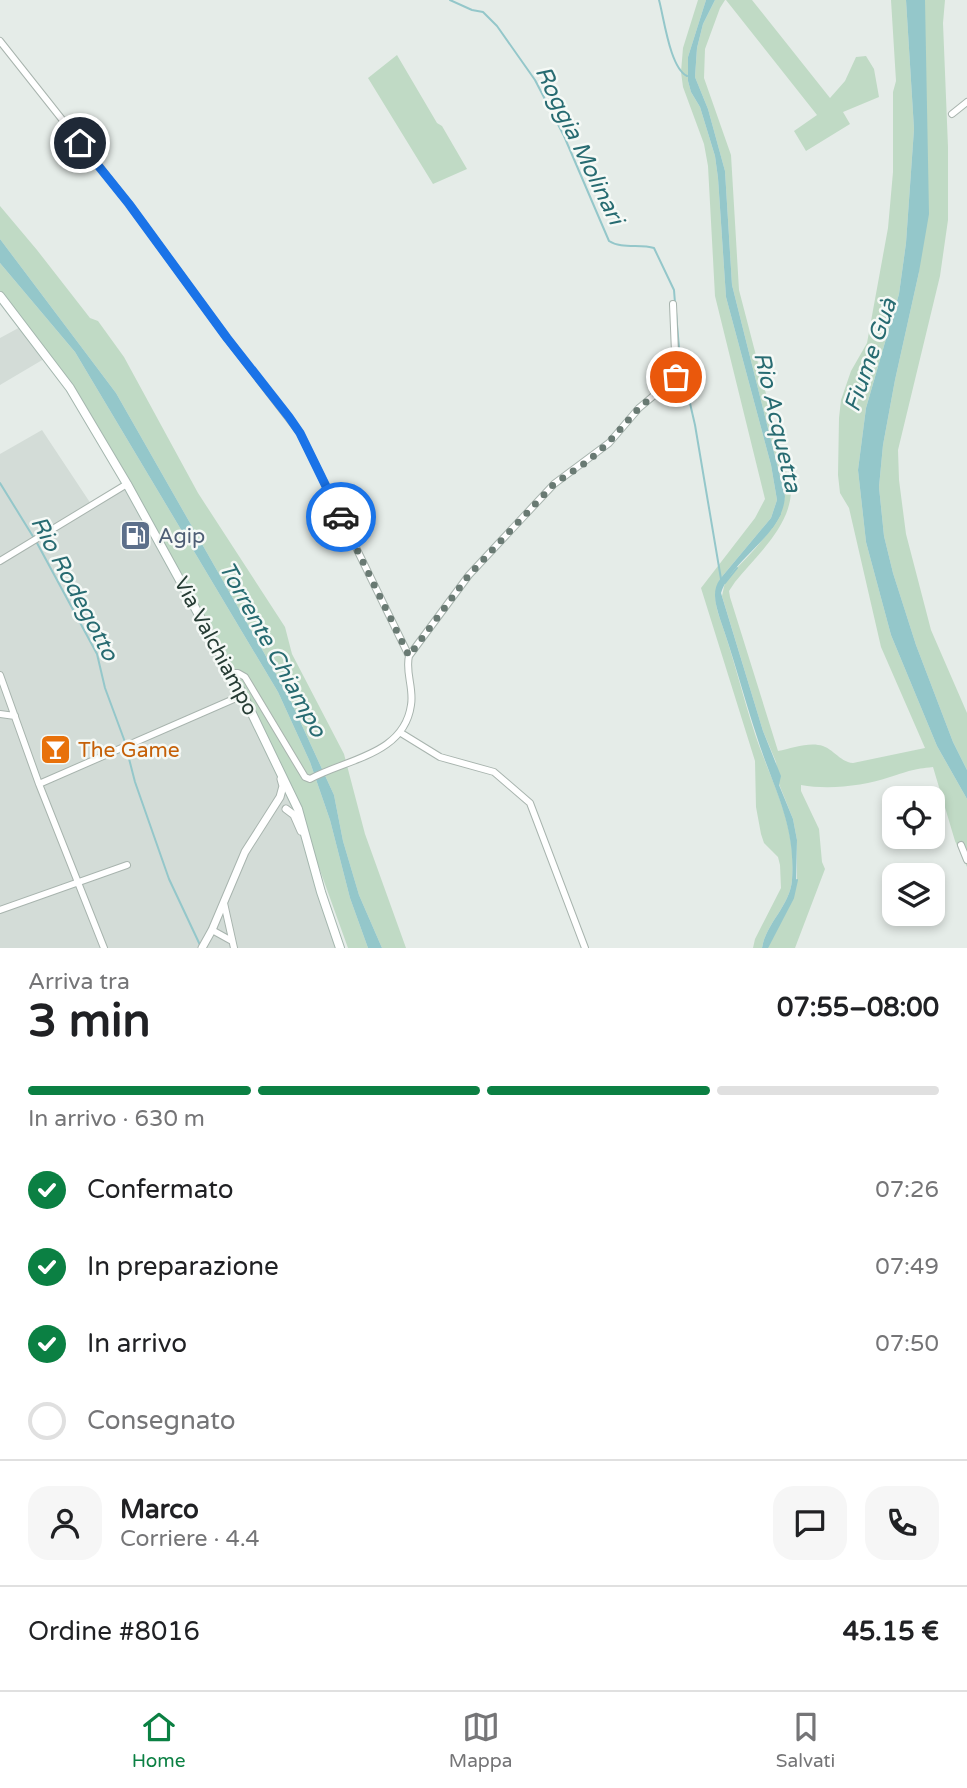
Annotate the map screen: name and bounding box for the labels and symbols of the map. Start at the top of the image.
water label: Roggia Molinari [529,62,631,232]
pin [50,113,110,173]
water label: Fiume Guà [839,294,904,416]
pin [646,347,706,407]
water label: Rio Acquetta [747,349,807,496]
courier [306,482,376,552]
water label: Rio Rodegotto [24,511,124,666]
fuel station icon: Agip [118,519,152,553]
place label: Agip [158,524,205,549]
water label: Torrente Chiampo [212,557,332,743]
street label: Via Valchiampo [168,573,263,720]
bar icon: The Game [38,733,72,767]
place label: The Game [78,738,180,763]

